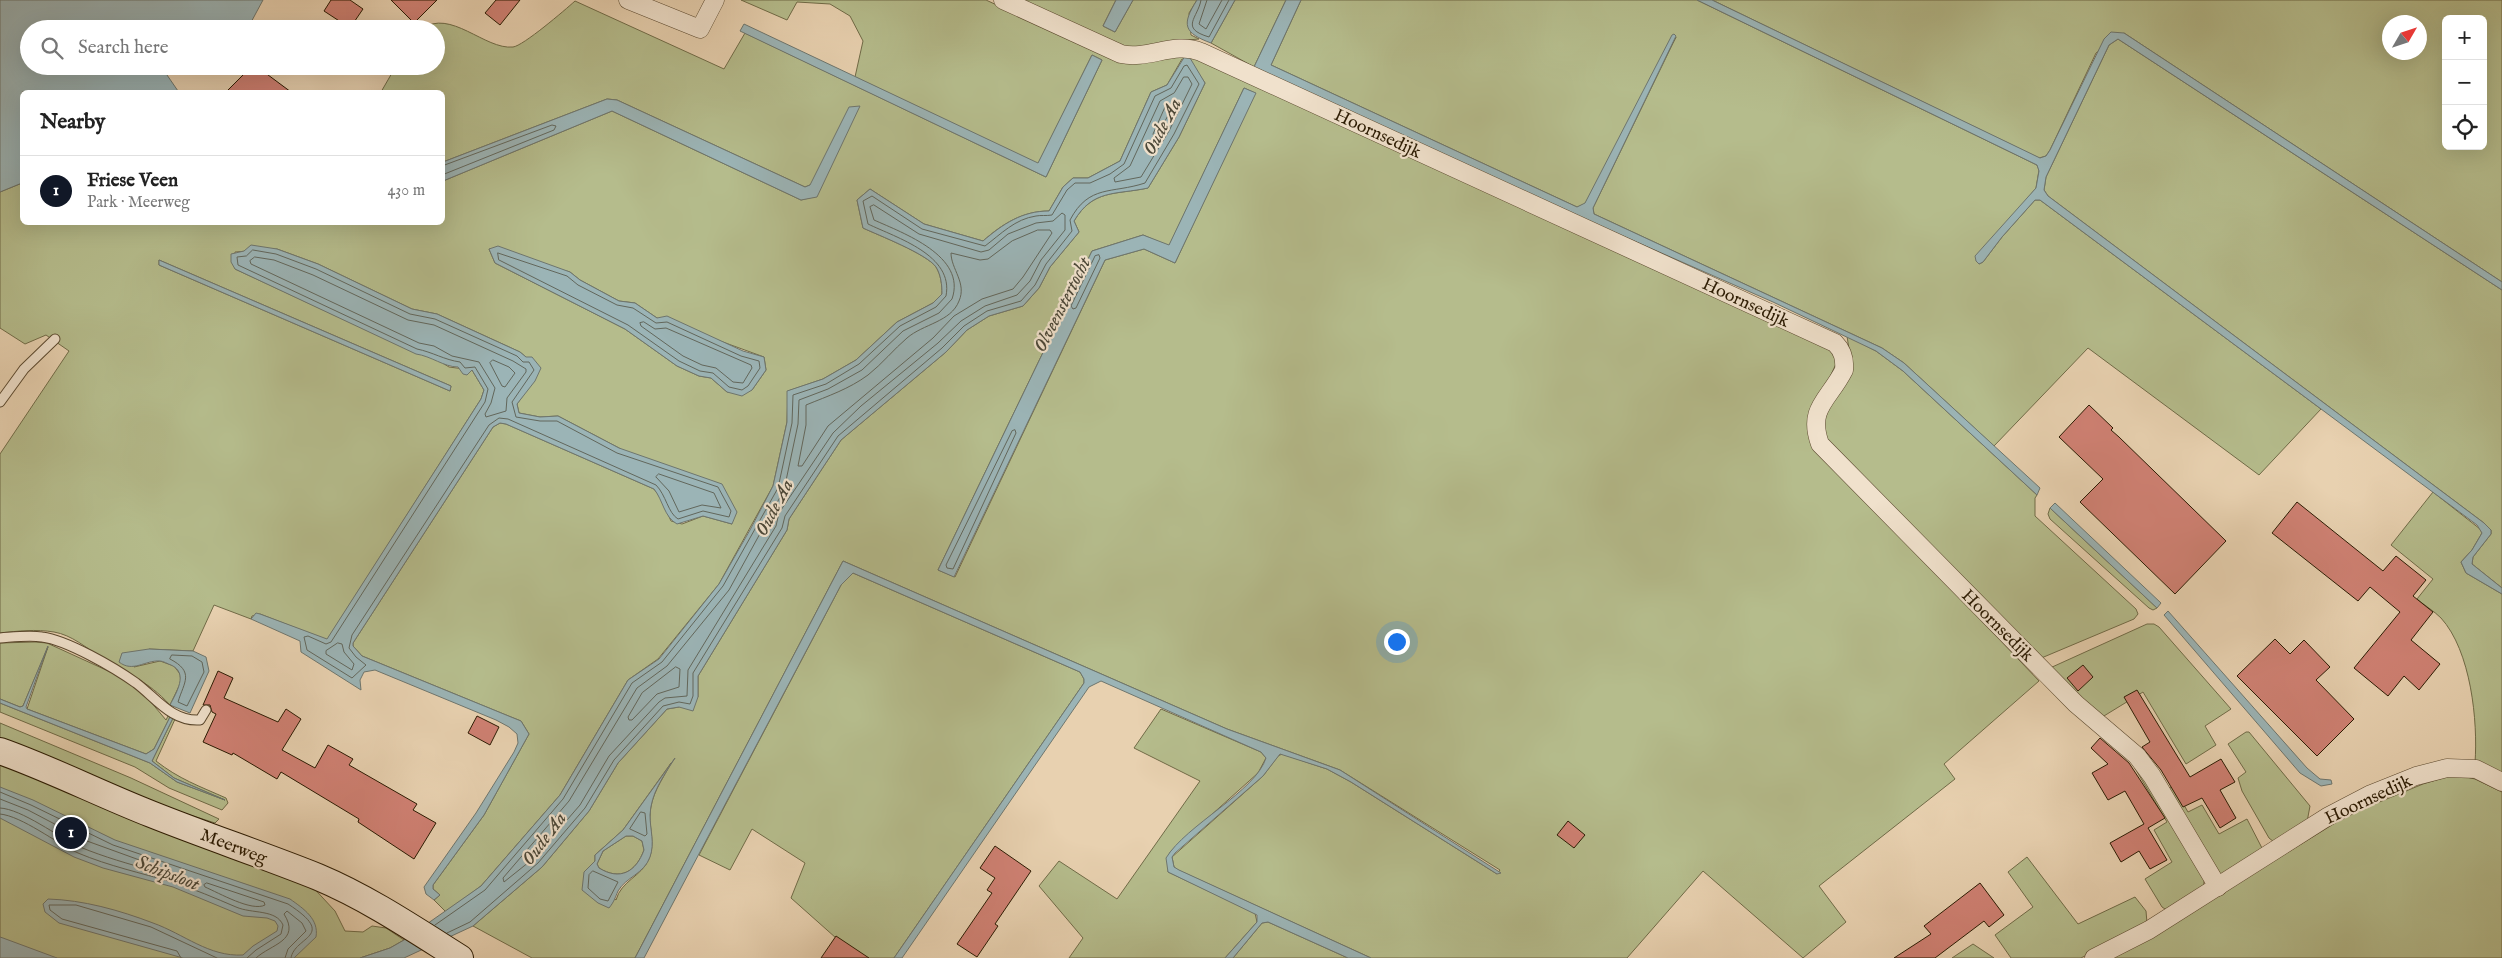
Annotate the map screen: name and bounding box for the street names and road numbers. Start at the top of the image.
street label: Hoornsedijk [1330,104,1425,165]
street label: Hoornsedijk [1698,273,1793,334]
street label: Hoornsedijk [1956,585,2038,668]
street label: Hoornsedijk [2321,770,2416,831]
street label: Meerweg [197,824,270,871]

